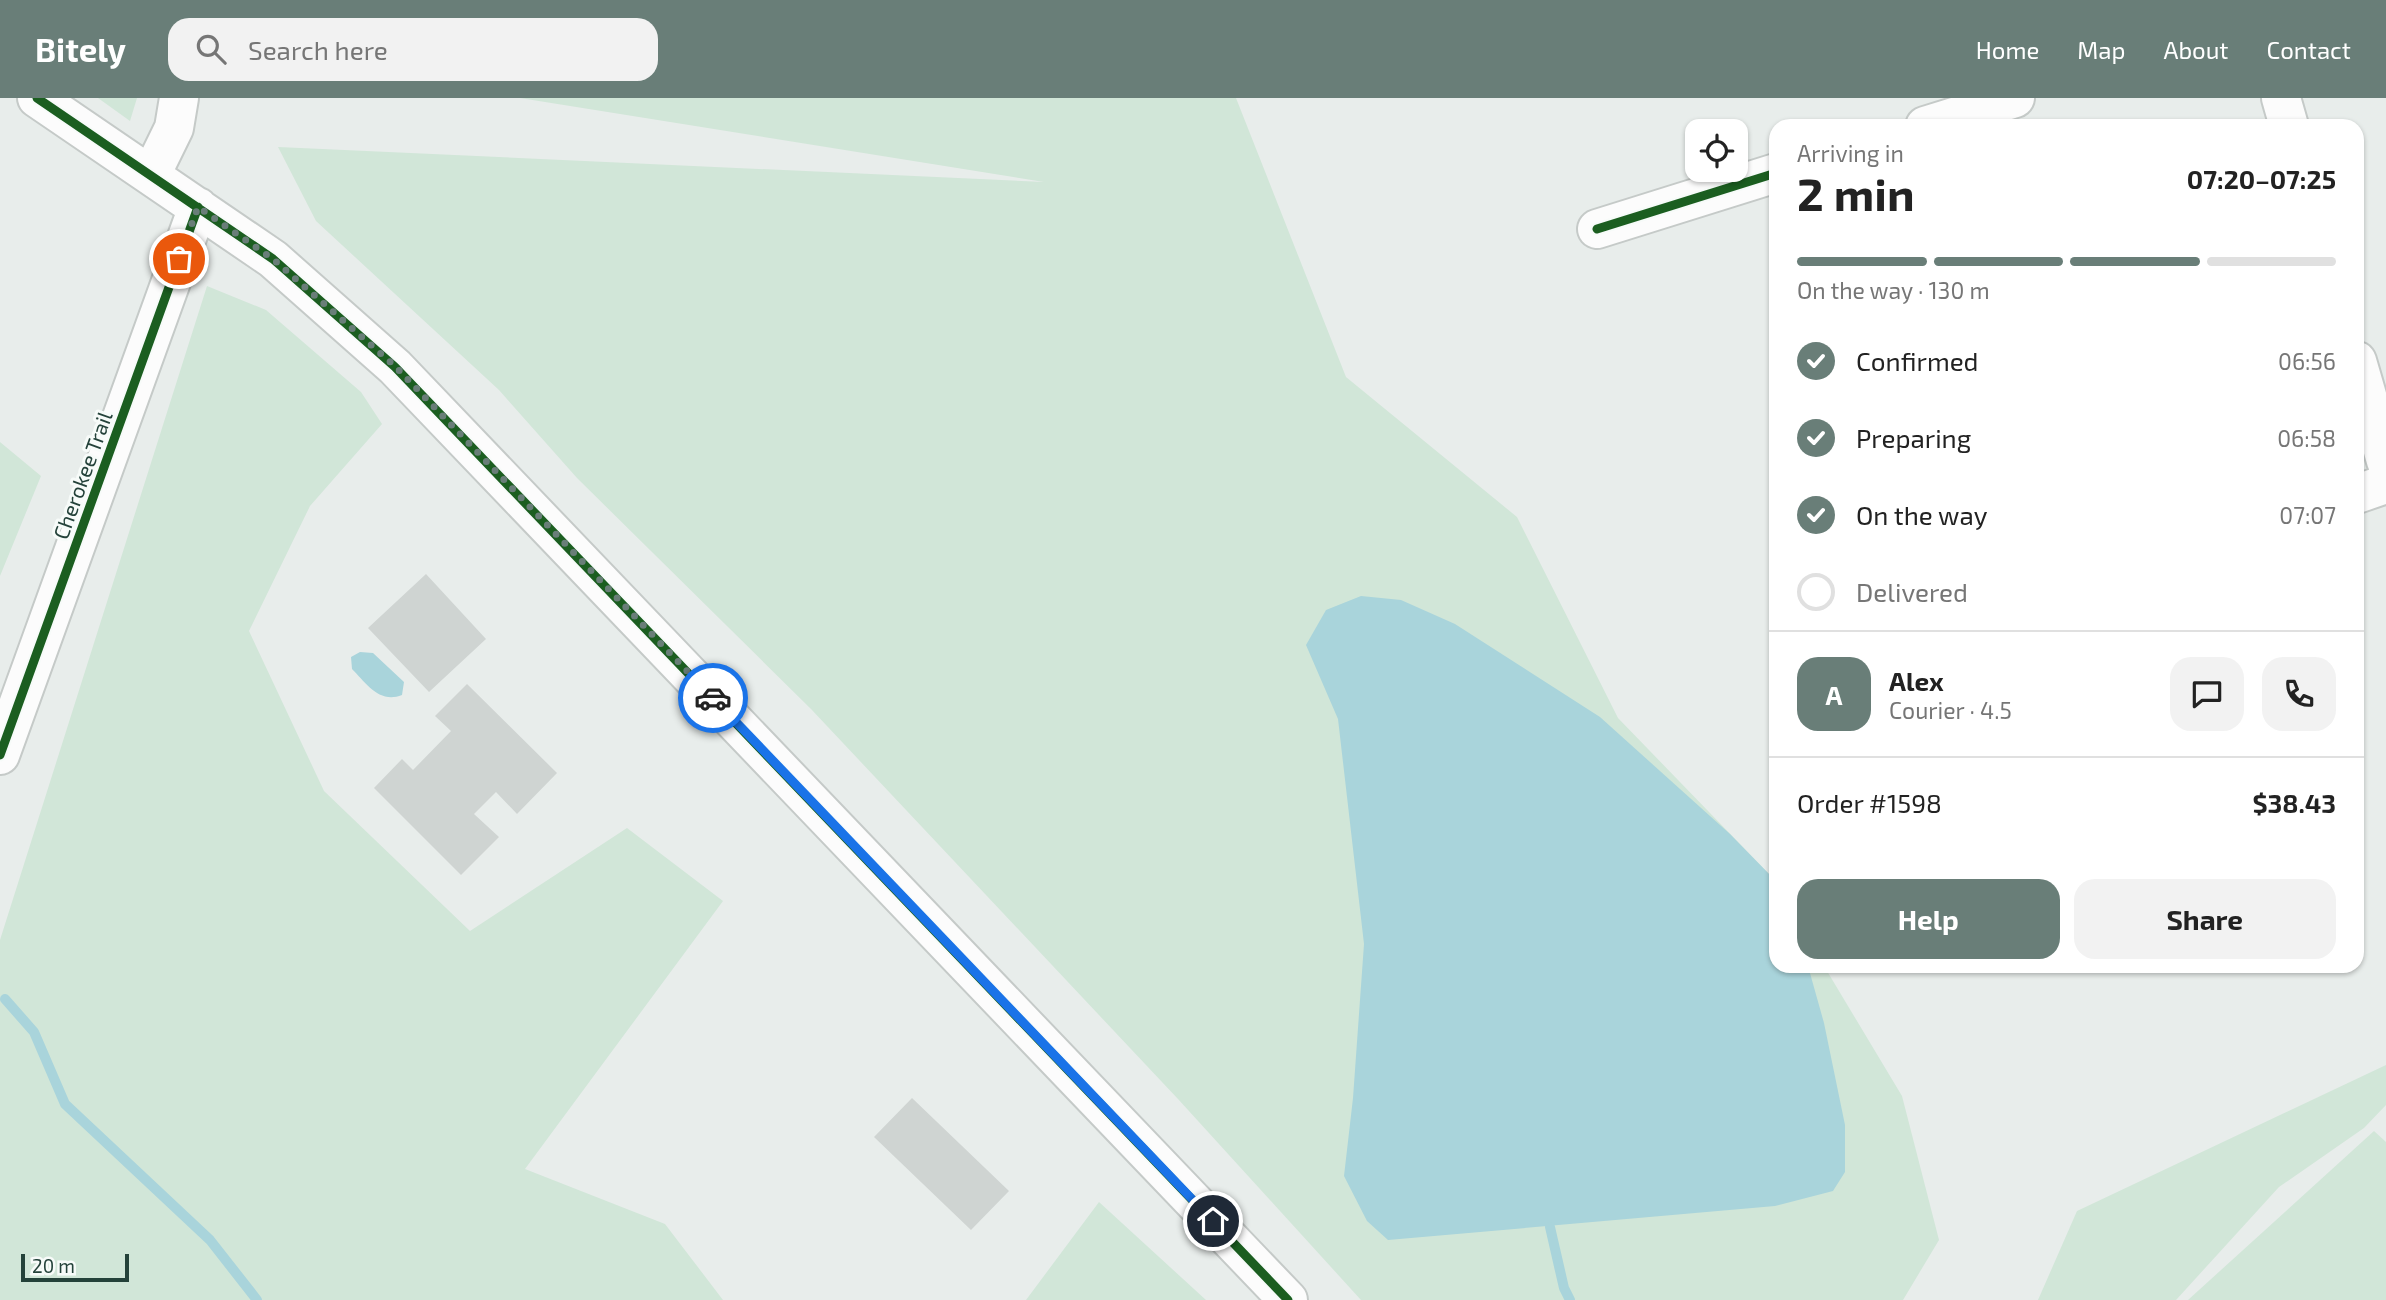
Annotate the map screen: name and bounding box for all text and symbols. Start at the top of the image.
search box [168,18,658,81]
text: Bitely [35,29,126,69]
icon: search [192,30,230,68]
text: Search here [248,34,388,65]
text: Home [1976,35,2039,64]
text: Map [2077,35,2125,64]
text: About [2163,35,2229,64]
text: Contact [2267,35,2351,64]
map controls [1685,119,1748,182]
button: locate [1685,119,1748,182]
text: Arriving in [1797,139,1904,167]
text: 07:20–07:25 [2187,163,2336,194]
text: 2 min [1797,165,1915,220]
pin [149,229,209,289]
icon: bag [160,240,198,278]
text: On the way · 130 m [1797,276,1990,304]
icon: check [1797,342,1835,380]
text: Confirmed [1856,345,1979,376]
text: 06:56 [2278,347,2336,375]
street label: Cherokee Trail [47,407,117,542]
icon: check [1797,419,1835,457]
text: Preparing [1856,422,1971,453]
text: 06:58 [2277,424,2336,452]
icon: check [1797,496,1835,534]
text: On the way [1856,499,1987,530]
text: 07:07 [2279,501,2336,529]
text: Delivered [1856,576,1968,607]
button: chat [2170,657,2244,731]
button: phone [2262,657,2336,731]
courier [678,663,748,733]
text: Alex [1889,665,1944,696]
icon: car [694,679,732,717]
text: A [1826,679,1842,710]
text: Courier · 4.5 [1889,696,2012,724]
text: Order #1598 [1797,787,1942,818]
text: $38.43 [2252,787,2336,818]
button: Help [1797,879,2060,959]
button: Share [2074,879,2336,959]
pin [1183,1191,1243,1251]
icon: home [1194,1202,1232,1240]
scale bar [21,1251,130,1283]
text: 20 m [32,1254,75,1277]

